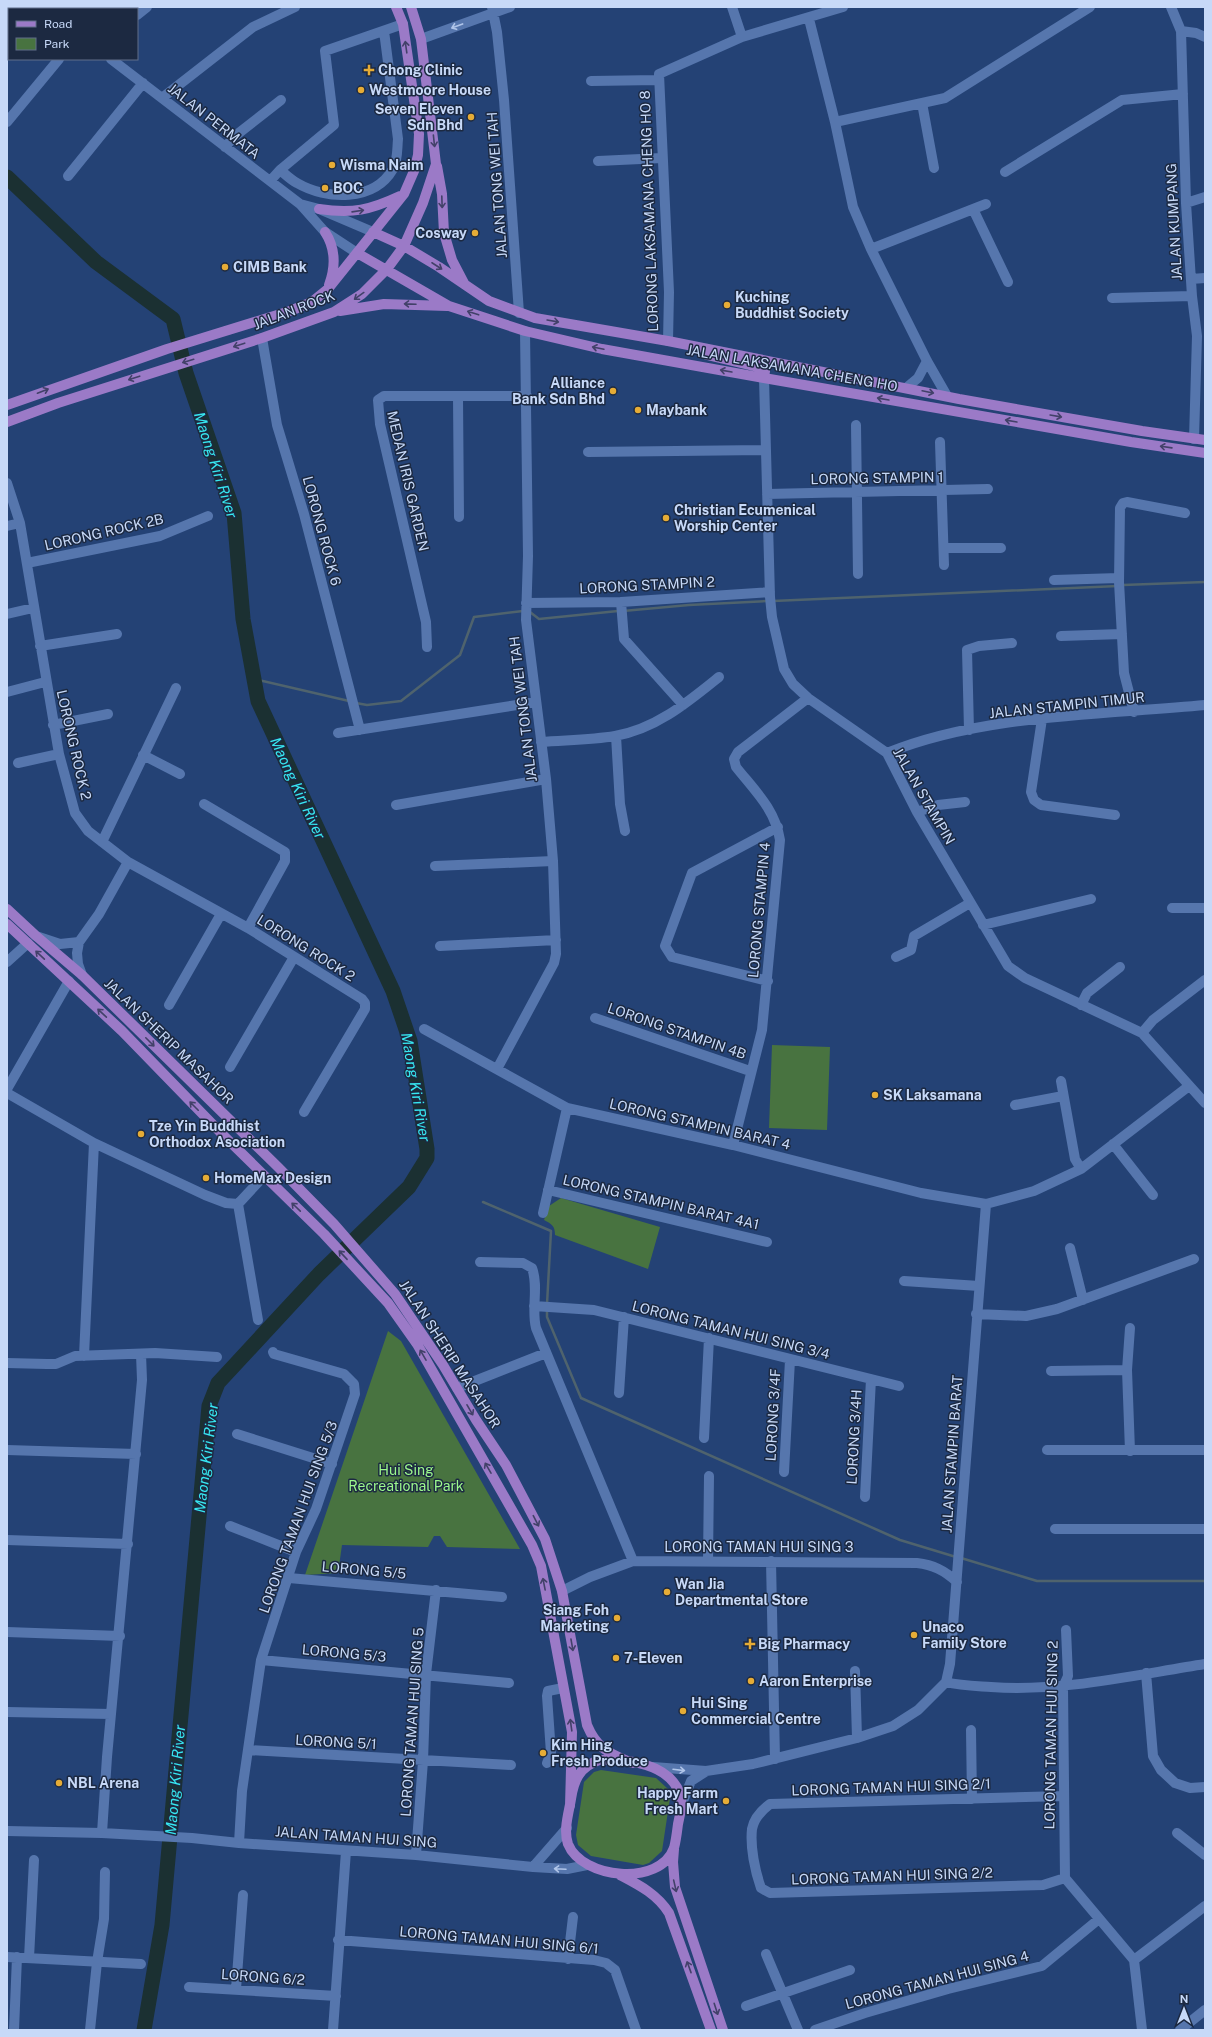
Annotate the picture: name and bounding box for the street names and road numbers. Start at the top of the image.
street label: JALAN PERMATA [165,80,263,162]
street label: LORONG LAKSAMANA CHENG HO 8 [637,90,661,332]
street label: JALAN TONG WEI TAH [484,111,510,259]
street label: JALAN KUMPANG [1163,163,1185,281]
street label: JALAN ROCK [251,287,337,333]
street label: JALAN LAKSAMANA CHENG HO [685,342,899,394]
street label: MEDAN IRIS GARDEN [384,409,432,553]
street label: LORONG STAMPIN 1 [810,469,944,487]
street label: LORONG ROCK 6 [300,474,344,588]
street label: LORONG ROCK 2B [43,511,165,553]
street label: LORONG STAMPIN 2 [579,573,715,597]
street label: JALAN TONG WEI TAH [506,635,540,783]
street label: LORONG ROCK 2 [54,688,94,802]
street label: JALAN STAMPIN TIMUR [988,689,1146,721]
street label: JALAN STAMPIN [890,745,958,847]
street label: LORONG STAMPIN 4 [745,841,773,978]
street label: LORONG ROCK 2 [254,911,358,985]
street label: JALAN SHERIP MASAHOR [101,975,237,1107]
street label: LORONG STAMPIN 4B [606,1000,748,1062]
street label: LORONG STAMPIN BARAT 4 [608,1095,792,1153]
street label: LORONG STAMPIN BARAT 4A1 [561,1172,761,1232]
street label: JALAN SHERIP MASAHOR [396,1277,504,1431]
street label: LORONG TAMAN HUI SING 3/4 [631,1298,832,1362]
street label: LORONG 3/4F [763,1368,783,1462]
street label: JALAN STAMPIN BARAT [938,1375,966,1533]
street label: LORONG 3/4H [844,1389,864,1485]
street label: LORONG TAMAN HUI SING 5/3 [256,1419,340,1615]
street label: LORONG TAMAN HUI SING 3 [664,1539,854,1555]
street label: LORONG 5/5 [321,1558,407,1582]
street label: LORONG TAMAN HUI SING 5 [397,1627,427,1817]
street label: LORONG TAMAN HUI SING 2 [1041,1640,1061,1830]
street label: LORONG 5/3 [301,1641,387,1665]
street label: LORONG 5/1 [295,1732,377,1752]
street label: LORONG TAMAN HUI SING 2/1 [791,1776,991,1798]
street label: JALAN TAMAN HUI SING [274,1823,438,1851]
street label: LORONG TAMAN HUI SING 2/2 [791,1864,993,1888]
street label: LORONG TAMAN HUI SING 6/1 [399,1923,599,1957]
street label: LORONG TAMAN HUI SING 4 [843,1948,1031,2012]
street label: LORONG 6/2 [221,1966,305,1988]

